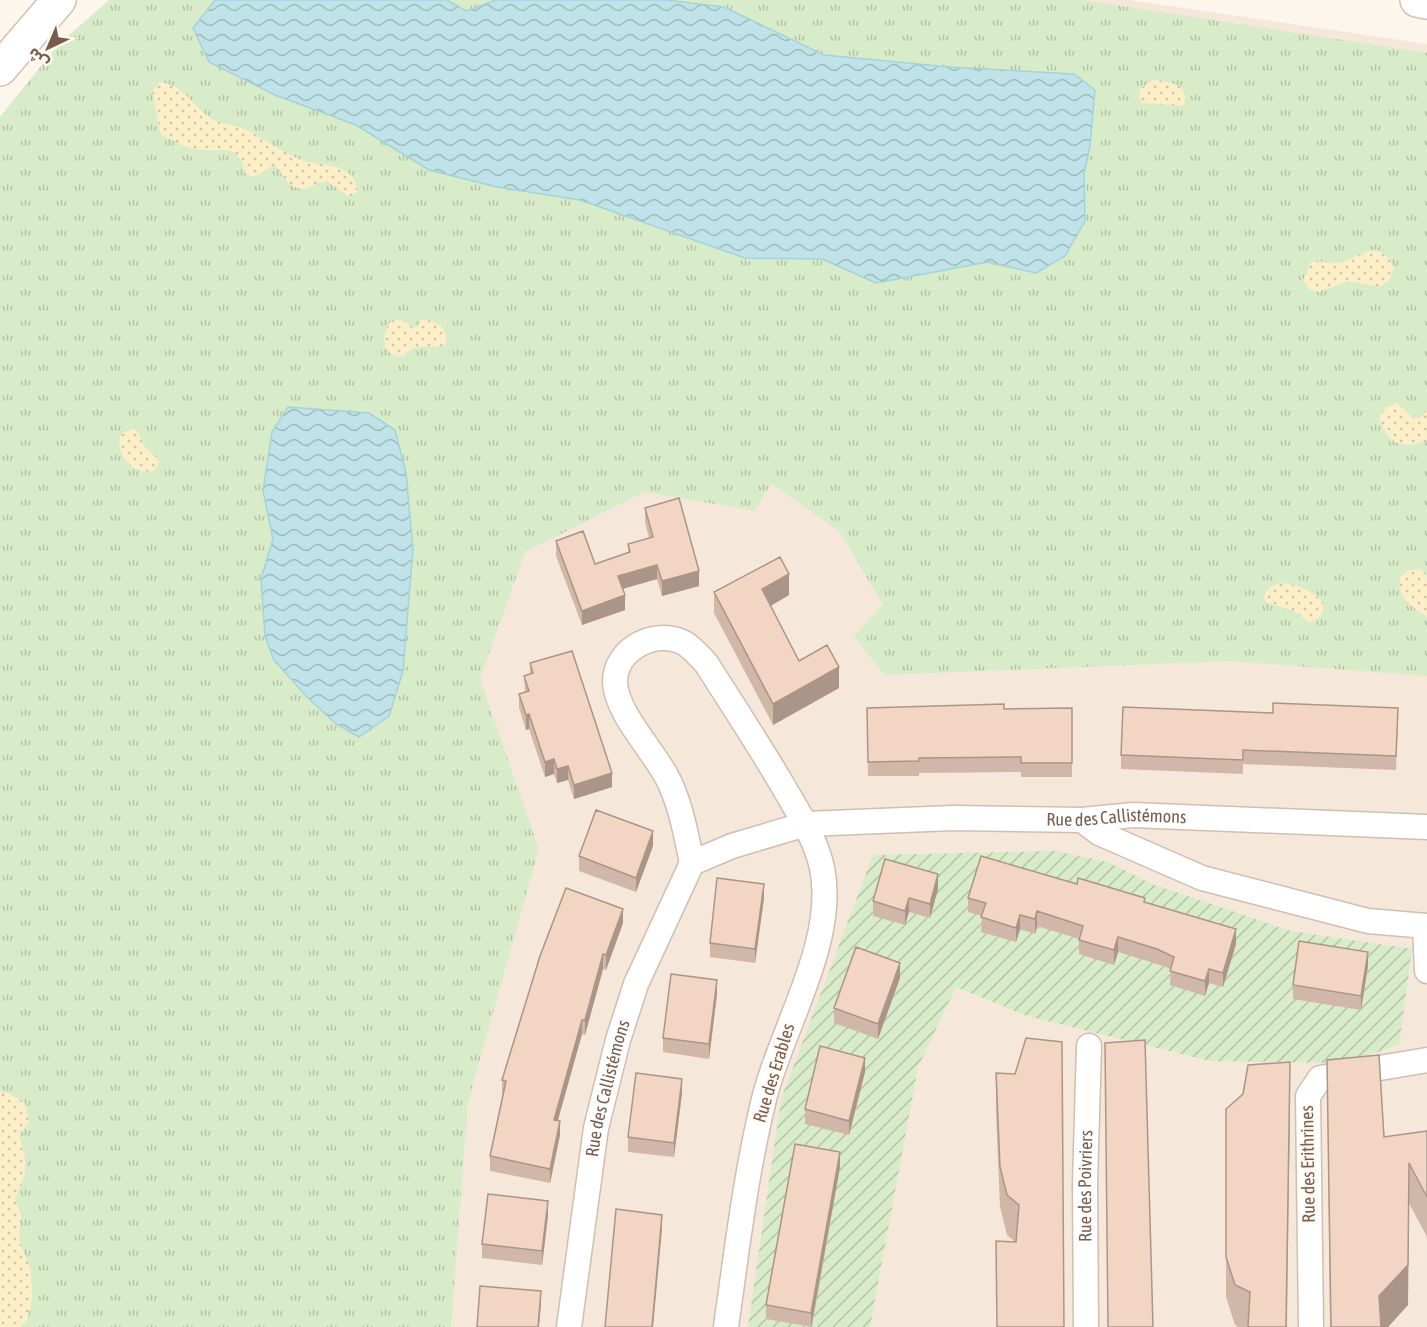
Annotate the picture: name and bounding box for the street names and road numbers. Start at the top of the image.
street label: Rue des Callistémons [1046,804,1187,830]
street label: Rue des Callistémons [581,1017,634,1158]
street label: Rue des Erables [748,1021,799,1125]
street label: Rue des Erithrines [1296,1105,1319,1223]
street label: Rue des Poivriers [1074,1130,1097,1242]

